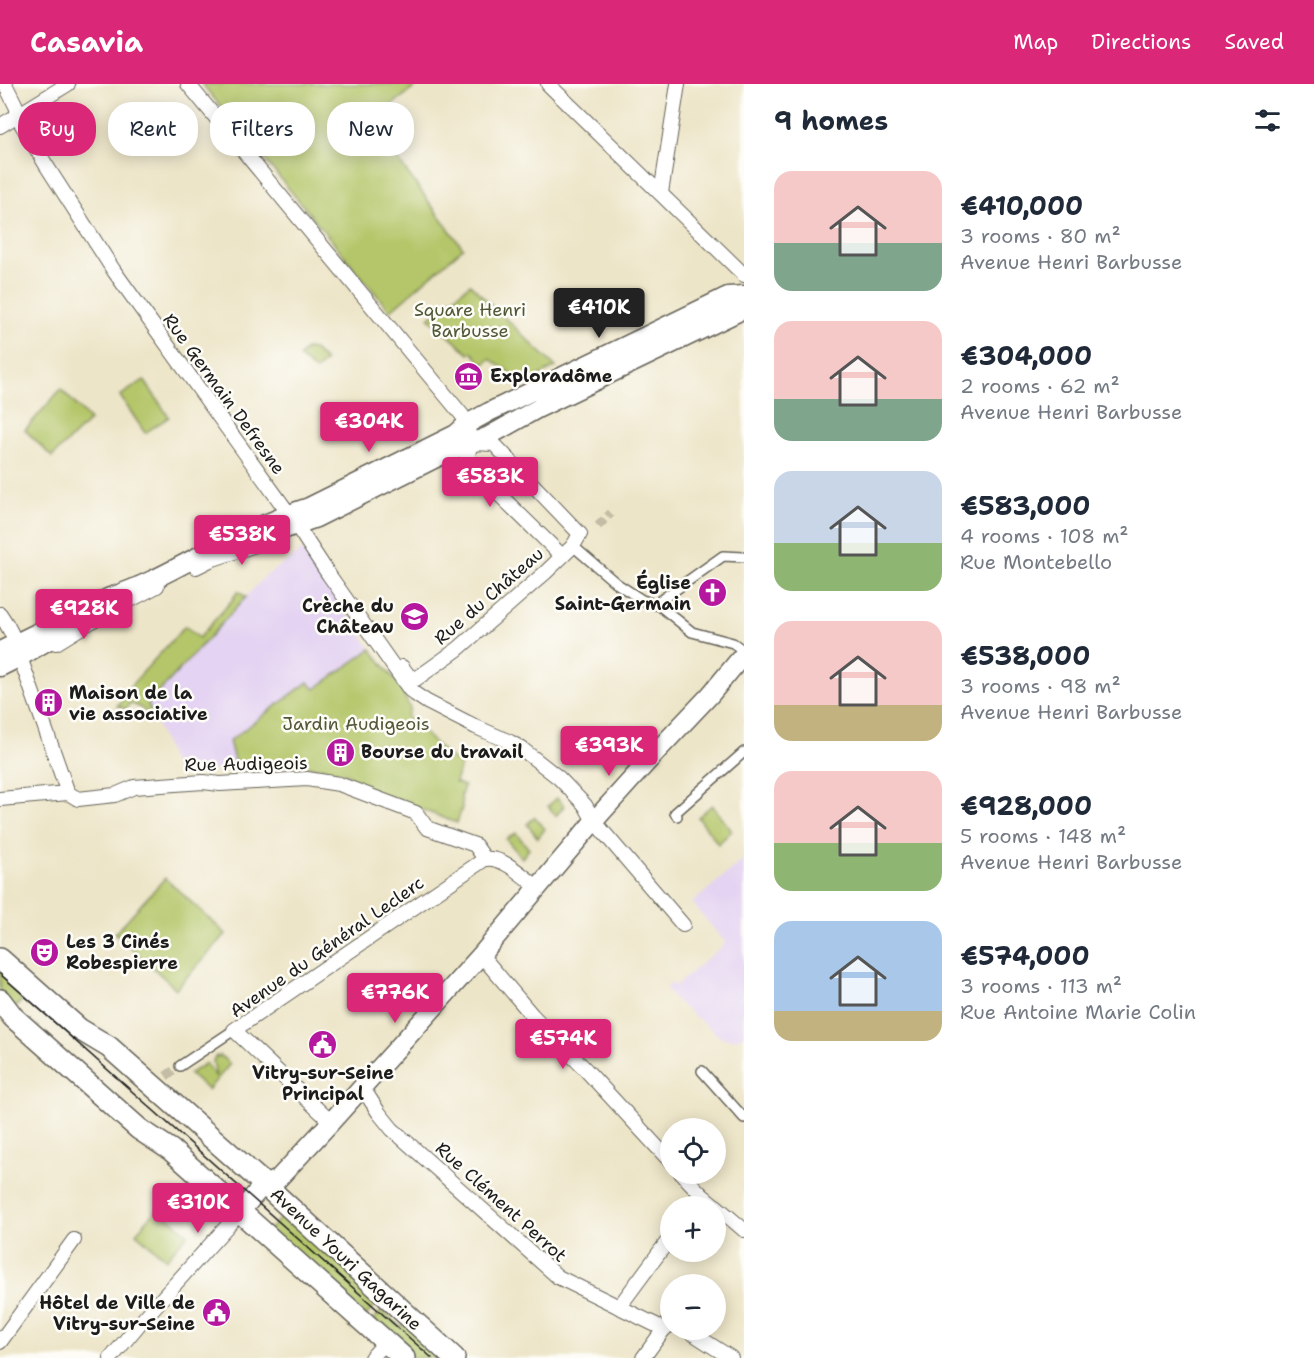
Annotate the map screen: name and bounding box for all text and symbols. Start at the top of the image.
text: Casavia [30,23,143,61]
text: Map [1013,28,1058,56]
text: Directions [1091,28,1191,56]
text: Saved [1224,28,1284,56]
chip: Buy [18,102,96,156]
chip: Rent [108,102,198,156]
chip: Filters [210,102,315,156]
chip: New [327,102,414,156]
text: 9 homes [774,103,888,138]
icon: filters [1251,104,1284,137]
text: €410,000 [960,188,1083,223]
icon: home [822,195,894,267]
text: 3 rooms · 80 m² [960,223,1121,249]
text: Avenue Henri Barbusse [960,249,1182,275]
pin: €410K [557,288,641,339]
text: €410K [568,294,630,320]
park label: Square Henri Barbusse [414,298,526,343]
street label: Rue Germain Defresne [157,309,291,479]
text: €304,000 [960,338,1092,373]
icon: home [822,345,894,417]
museum icon: Exploradôme [453,360,485,392]
place label: Exploradôme [490,364,613,388]
text: 2 rooms · 62 m² [960,373,1120,399]
text: Avenue Henri Barbusse [960,399,1182,425]
pin: €304K [327,402,411,453]
text: €304K [334,408,404,434]
pin: €583K [448,457,532,508]
text: €583K [456,463,524,489]
text: €583,000 [960,488,1091,523]
icon: home [822,495,894,567]
pin: €538K [200,515,284,566]
text: €538K [208,521,276,547]
text: 4 rooms · 108 m² [960,523,1129,549]
street label: Rue du Château [429,542,549,650]
text: Rue Montebello [960,549,1112,575]
place label: Église Saint-Germain [555,569,691,616]
church icon: Église Saint-Germain [696,577,728,609]
pin: €928K [42,589,126,640]
place label: Crèche du Château [302,594,394,639]
text: €928K [49,595,119,621]
school or university icon: Crèche du Château [399,600,431,632]
text: €538,000 [960,638,1090,673]
icon: home [822,645,894,717]
text: 3 rooms · 98 m² [960,673,1121,699]
place label: Maison de la vie associative [69,681,208,726]
building icon: Maison de la vie associative [32,687,64,719]
text: Avenue Henri Barbusse [960,699,1182,725]
park label: Jardin Audigeois [282,712,430,736]
pin: €393K [567,726,651,777]
text: €393K [575,732,643,758]
building icon: Bourse du travail [324,736,356,768]
place label: Bourse du travail [361,740,524,764]
street label: Rue Audigeois [184,751,308,777]
text: €928,000 [960,788,1092,823]
icon: home [822,795,894,867]
text: 5 rooms · 148 m² [960,823,1126,849]
text: Avenue Henri Barbusse [960,849,1182,875]
street label: Avenue du Général Leclerc [225,871,429,1023]
place label: Les 3 Cinés Robespierre [66,930,178,975]
theatre icon: Les 3 Cinés Robespierre [29,936,61,968]
text: €574,000 [960,938,1090,973]
icon: home [822,945,894,1017]
pin: €776K [353,973,437,1024]
text: 3 rooms · 113 m² [960,973,1122,999]
text: €776K [361,979,429,1005]
text: Rue Antoine Marie Colin [960,999,1196,1025]
pin: €574K [521,1019,605,1070]
text: €574K [529,1025,597,1051]
public building icon: Vitry-sur-Seine Principal [307,1028,339,1060]
place label: Vitry-sur-Seine Principal [252,1061,394,1106]
map controls [660,1118,726,1340]
button: locate [660,1118,726,1184]
street label: Rue Clément Perrot [430,1137,572,1268]
street label: Avenue Youri Gagarine [265,1182,427,1336]
pin: €310K [156,1183,240,1234]
text: €310K [166,1189,230,1215]
button: + [660,1196,726,1262]
button: − [660,1274,726,1340]
place label: Hôtel de Ville de Vitry-sur-Seine [39,1291,195,1336]
public building icon: Hôtel de Ville de Vitry-sur-Seine [200,1297,232,1329]

